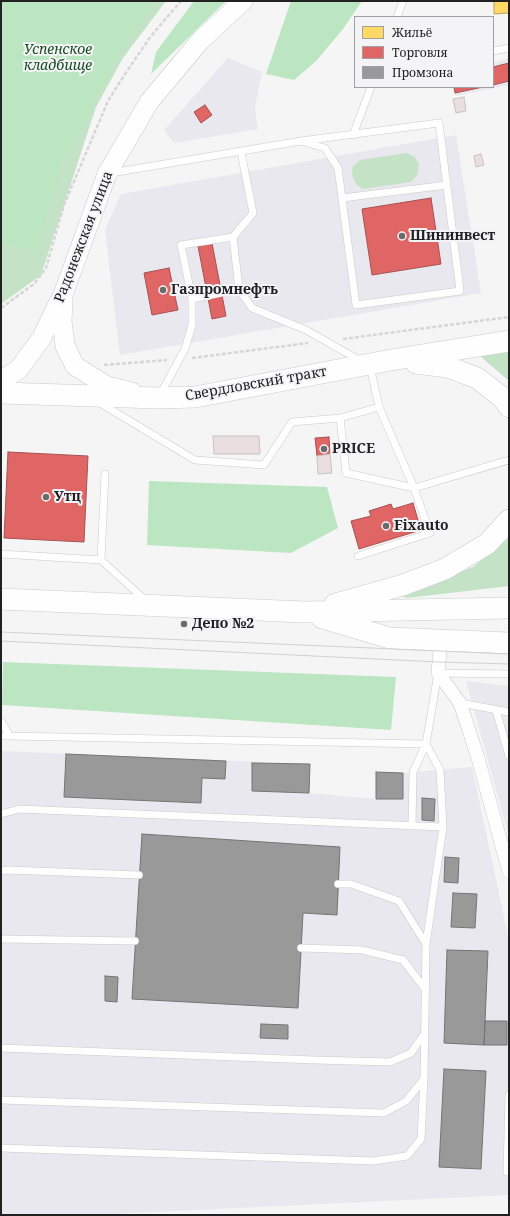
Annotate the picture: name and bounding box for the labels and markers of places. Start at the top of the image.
place label: Шининвест [410,228,495,244]
marker: Шининвест [397,231,407,241]
place label: Газпромнефть [171,282,278,298]
marker: Газпромнефть [158,285,168,295]
place label: PRICE [332,441,375,457]
marker: PRICE [319,444,329,454]
place label: Утц [54,489,81,505]
marker: Утц [41,492,51,502]
place label: Fixauto [394,518,449,534]
marker: Fixauto [381,521,391,531]
place label: Депо №2 [192,616,254,632]
marker: Депо №2 [179,619,189,629]

